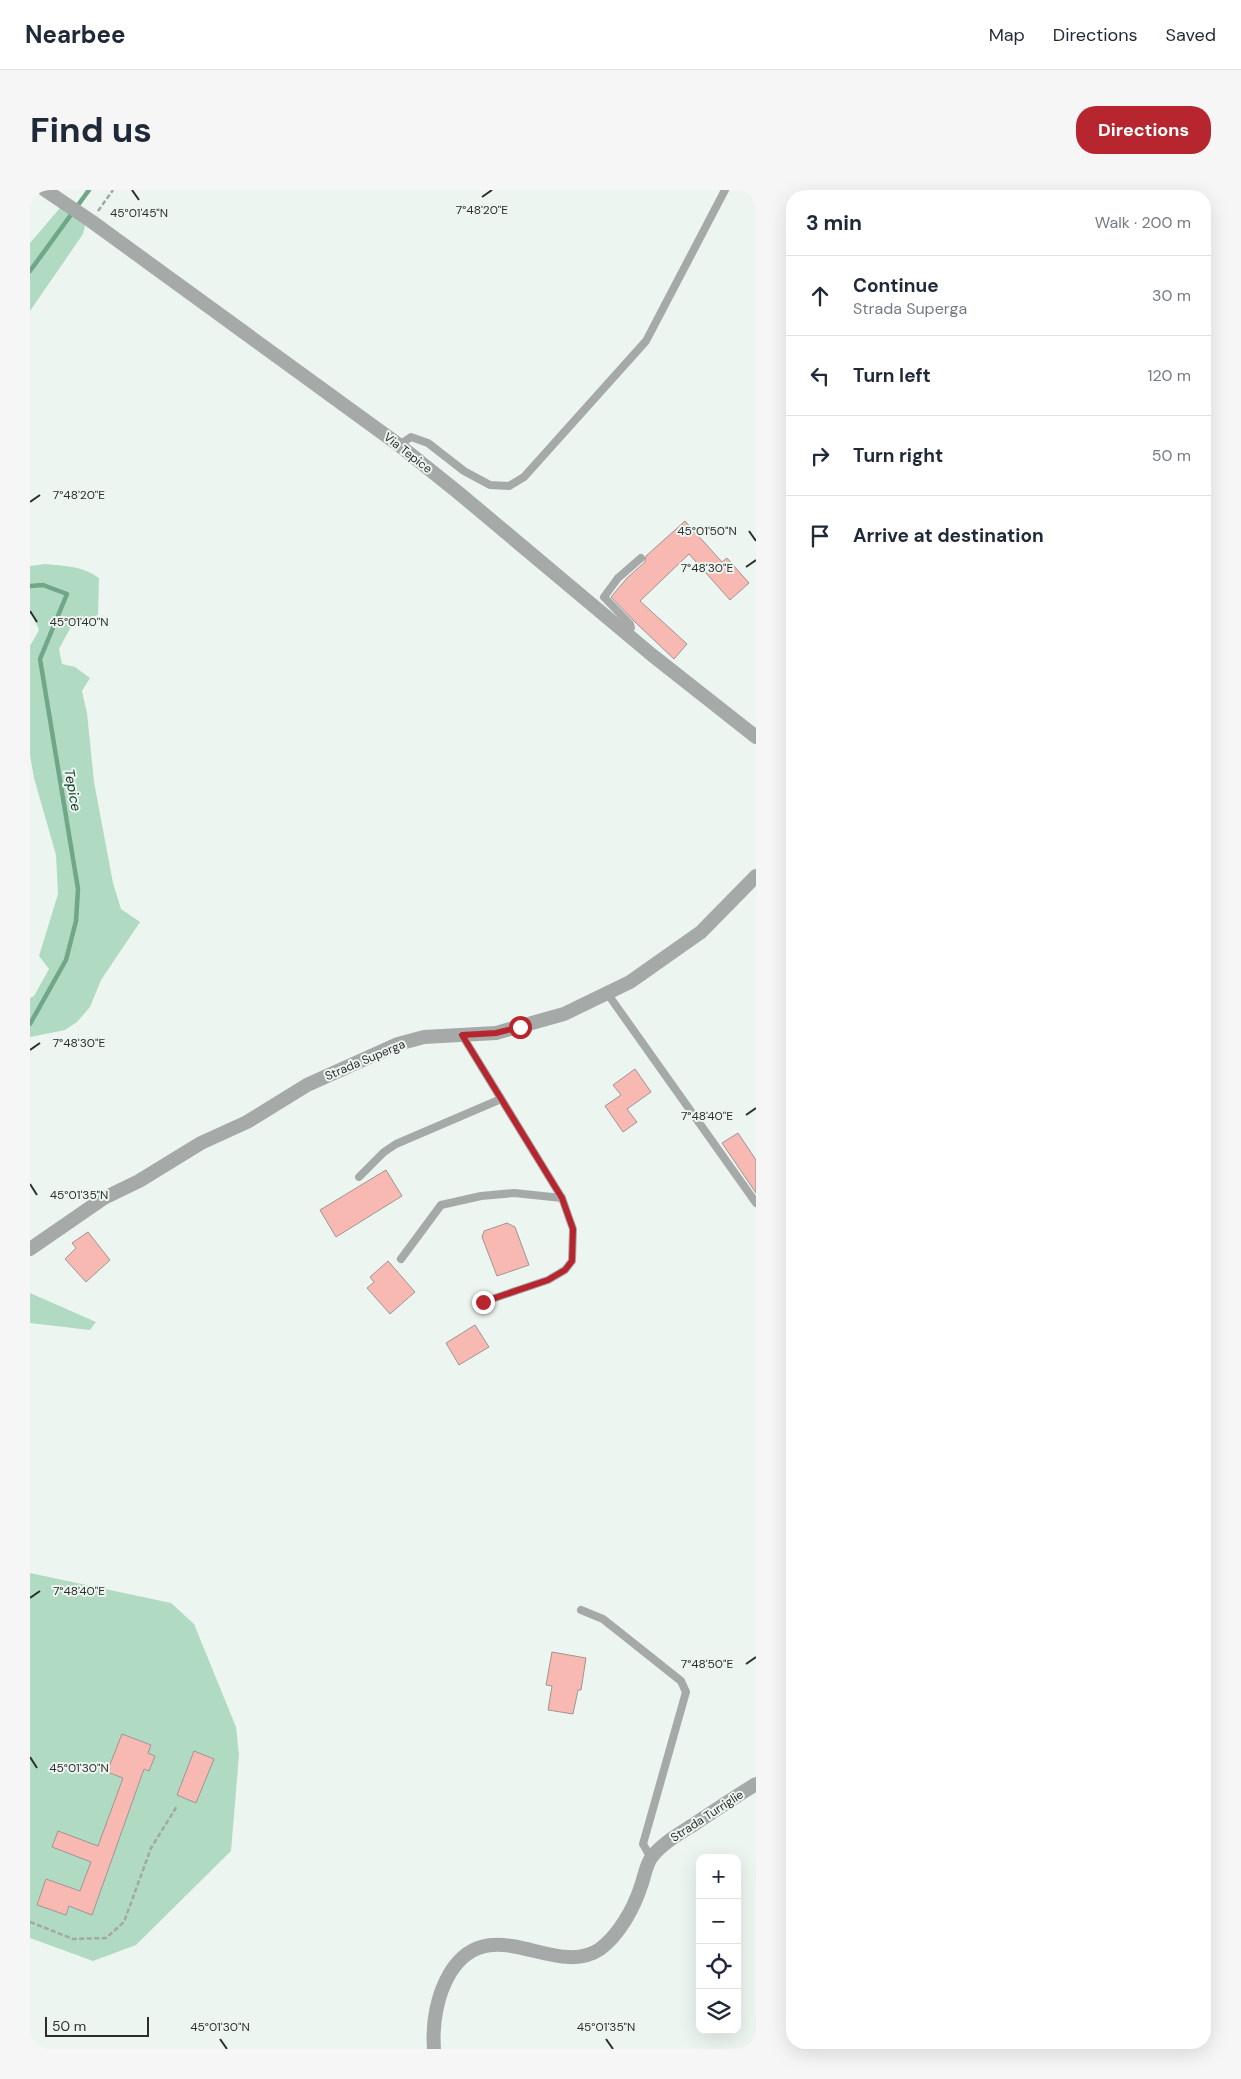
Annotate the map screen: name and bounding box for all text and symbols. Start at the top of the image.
text: Nearbee [25,19,125,50]
text: Map [989,23,1025,47]
text: Directions [1053,23,1138,47]
text: Saved [1166,23,1216,47]
button: Directions [1076,106,1211,154]
text: Find us [30,107,152,153]
text: 7°48'20"E [456,202,508,218]
text: 45°01'45"N [110,205,168,221]
text: 3 min [806,209,862,237]
text: Walk · 200 m [1095,212,1191,233]
text: Continue [853,273,939,298]
icon: ahead [806,282,834,310]
text: 30 m [1152,285,1191,306]
text: Strada Superga [853,298,967,319]
icon: left [806,362,834,390]
text: Turn left [853,363,931,388]
text: 120 m [1147,365,1191,386]
street label: Via Tepice [381,429,436,477]
icon: right [806,442,834,470]
text: Turn right [853,443,943,468]
text: 50 m [1152,445,1191,466]
text: 7°48'20"E [53,487,105,503]
icon: arrive [806,522,834,550]
text: 45°01'50"N [677,523,737,539]
text: Arrive at destination [853,523,1044,548]
text: 7°48'30"E [681,560,734,576]
text: 45°01'40"N [49,614,109,630]
water label: Tepice [60,767,86,813]
route start [509,1016,532,1039]
text: 7°48'30"E [53,1035,106,1051]
street label: Strada Superga [322,1036,408,1084]
text: 7°48'40"E [681,1108,733,1124]
text: 45°01'35"N [50,1187,108,1203]
route end [472,1291,495,1314]
text: 7°48'40"E [53,1583,105,1599]
text: 7°48'50"E [681,1656,733,1672]
text: 45°01'30"N [49,1760,109,1776]
street label: Strada Turriglie [668,1786,747,1846]
map controls [696,1854,741,2034]
button: + [696,1854,741,1899]
button: − [696,1899,741,1944]
button: locate [696,1944,741,1989]
button: layers [696,1989,741,2034]
scale bar [45,2014,149,2037]
text: 50 m [52,2017,86,2035]
text: 45°01'30"N [190,2019,250,2035]
text: 45°01'35"N [577,2019,635,2035]

